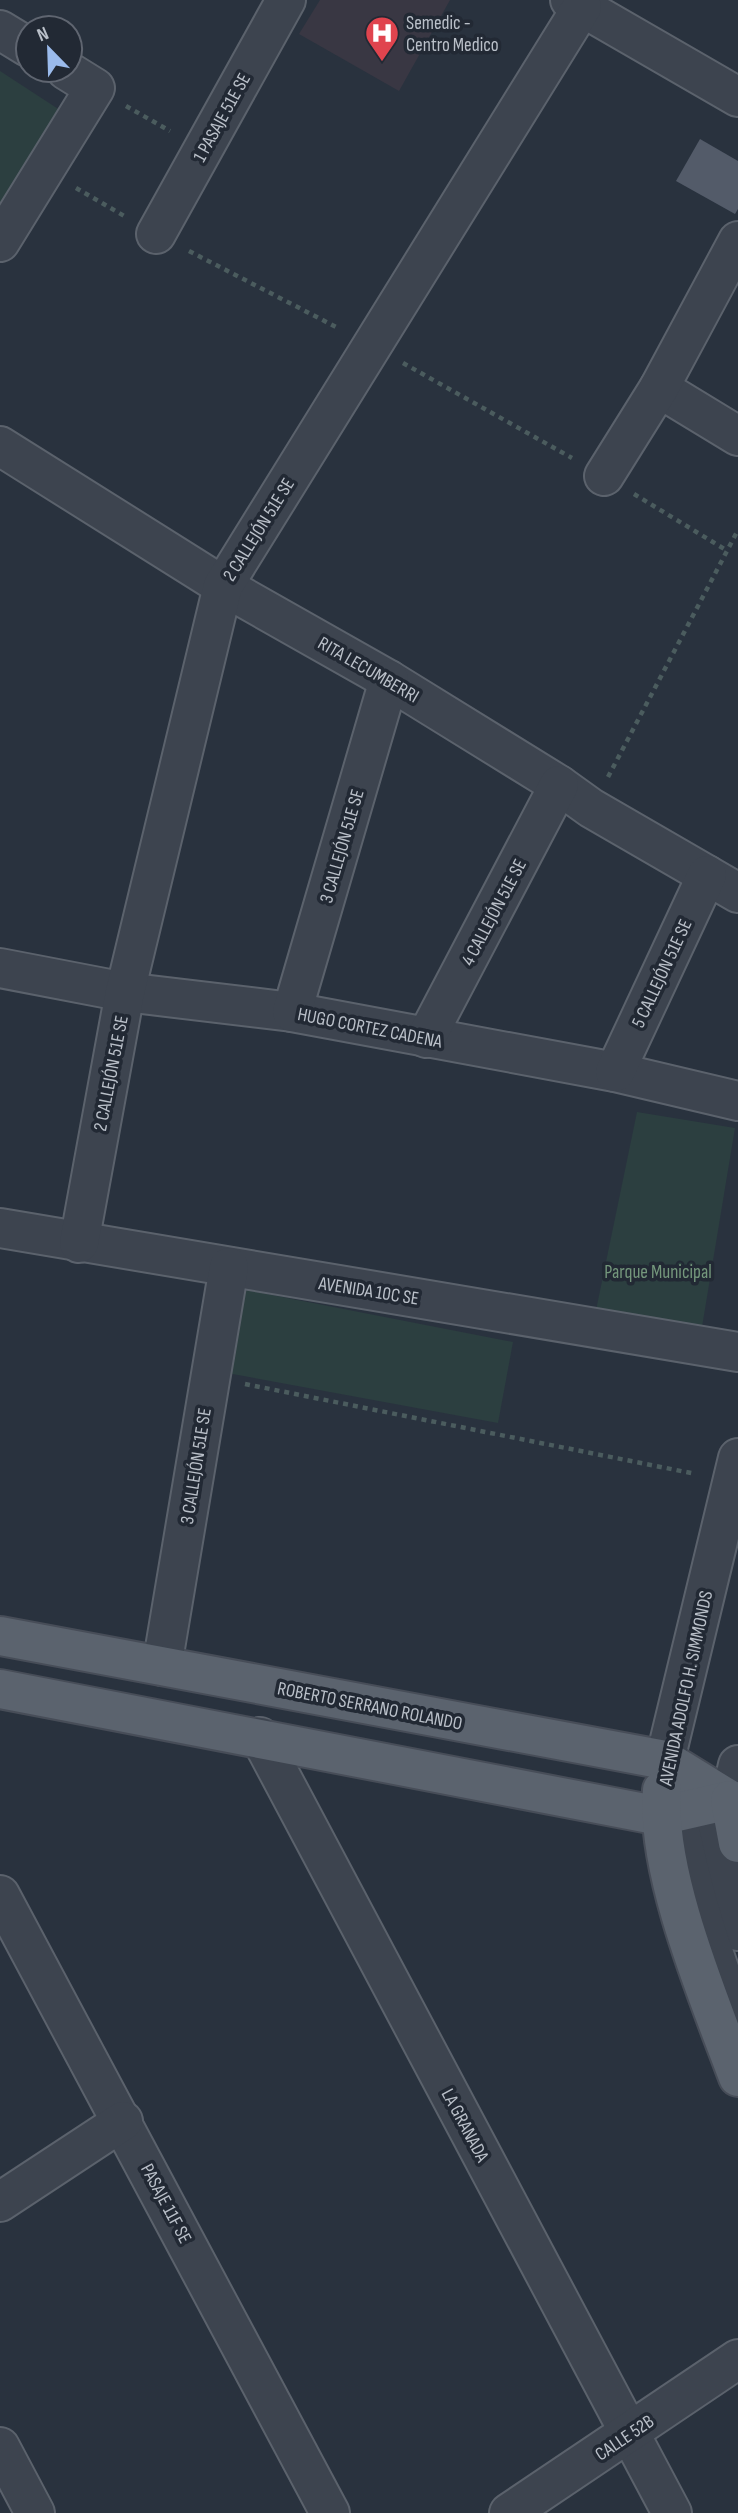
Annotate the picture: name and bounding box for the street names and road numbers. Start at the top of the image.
street label: 1 PASAJE 51E SE [189,69,256,166]
street label: 2 CALLEJÓN 51E SE [218,474,300,586]
street label: RITA LECUMBERRI [314,632,423,708]
street label: 3 CALLEJÓN 51E SE [315,787,370,906]
street label: 4 CALLEJÓN 51E SE [457,855,532,970]
street label: 5 CALLEJÓN 51E SE [627,916,698,1032]
street label: HUGO CORTEZ CADENA [295,1003,445,1054]
street label: 2 CALLEJÓN 51E SE [89,1014,134,1133]
street label: AVENIDA 10C SE [316,1272,420,1311]
street label: 3 CALLEJÓN 51E SE [176,1406,217,1526]
street label: AVENIDA ADOLFO H. SIMMONDS [654,1589,718,1789]
street label: ROBERTO SERRANO ROLANDO [275,1677,464,1736]
street label: LA GRANADA [436,2085,494,2167]
street label: PASAJE 11F SE [135,2160,196,2247]
street label: CALLE 52B [591,2410,659,2466]

